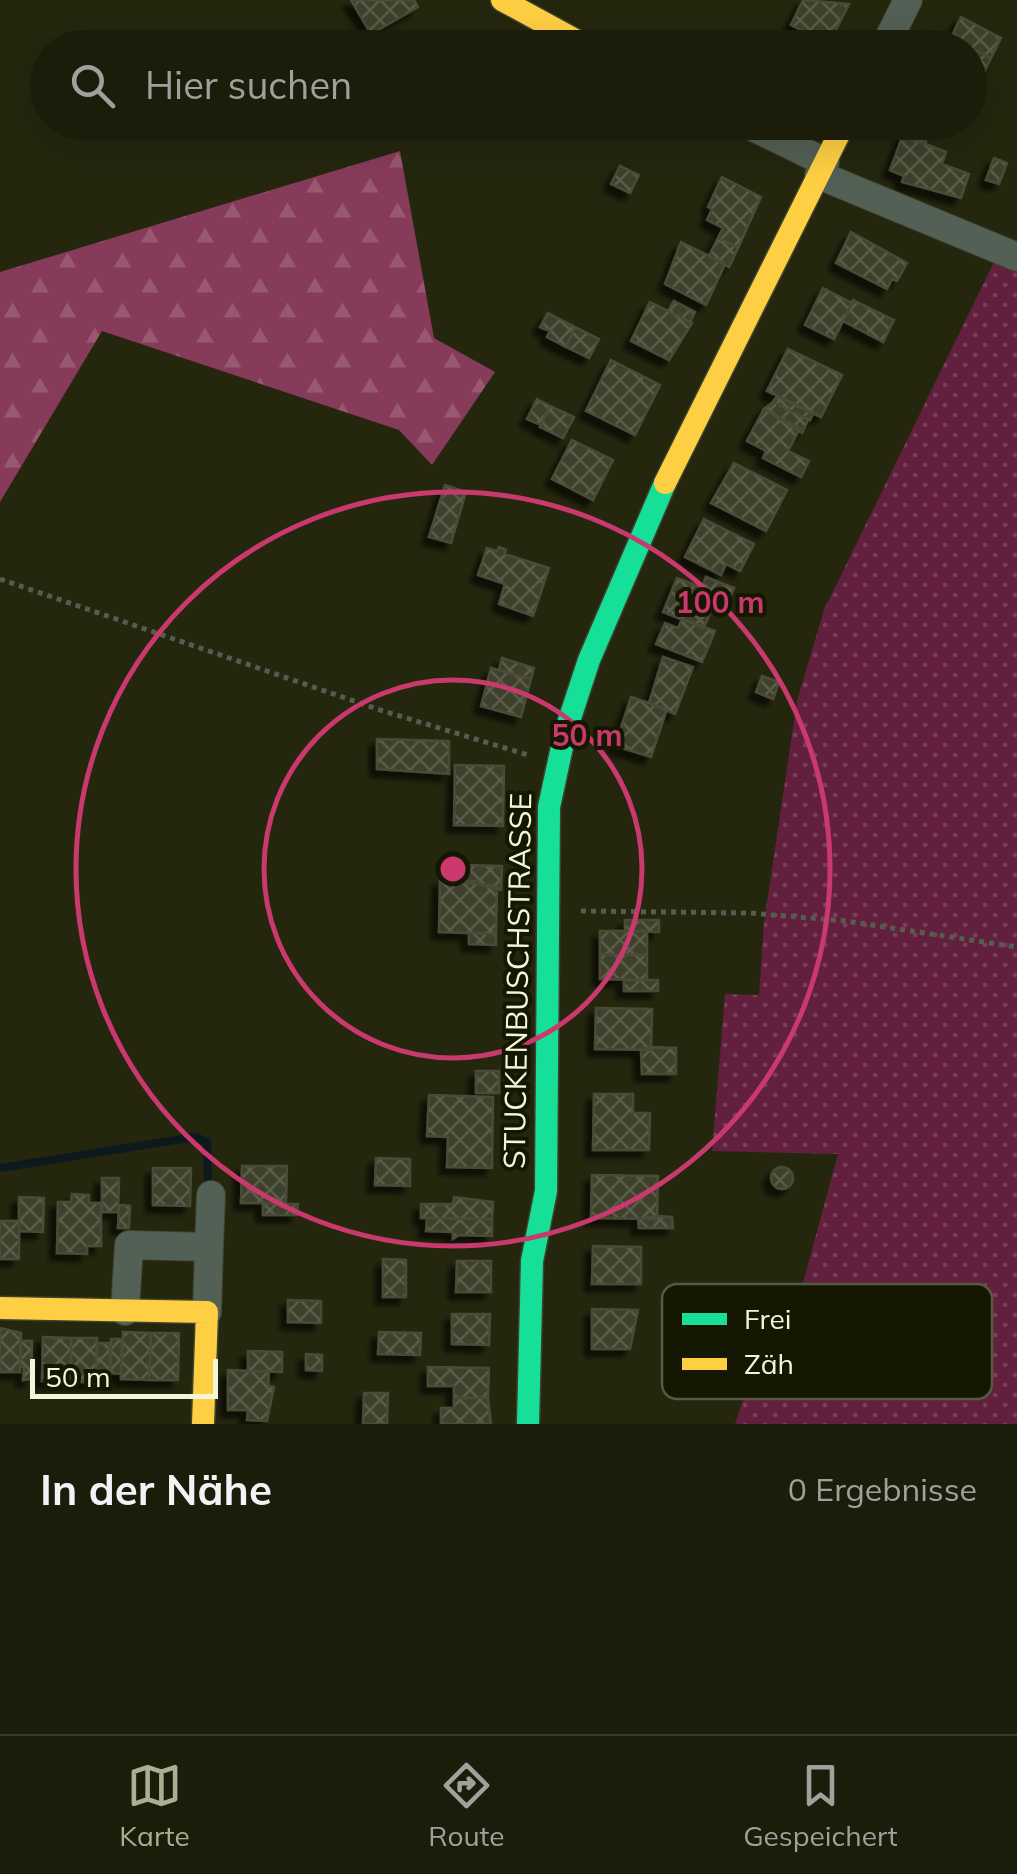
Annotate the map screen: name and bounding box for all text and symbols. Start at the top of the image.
search box [30,30,987,140]
icon: search [65,58,120,113]
text: Hier suchen [145,61,352,109]
text: 100 m [675,583,765,621]
text: 50 m [551,716,623,754]
street label: STUCKENBUSCHSTRASSE [495,793,539,1169]
centre of rings [435,851,471,887]
legend [662,1284,992,1399]
text: Frei [744,1301,791,1336]
text: Zäh [744,1346,794,1381]
scale bar [30,1354,218,1398]
text: 50 m [45,1359,111,1394]
text: In der Nähe [40,1463,272,1516]
text: 0 Ergebnisse [788,1469,977,1509]
tab: Karte [119,1758,190,1853]
tab: Route [428,1758,504,1853]
tab: Gespeichert [743,1758,898,1853]

